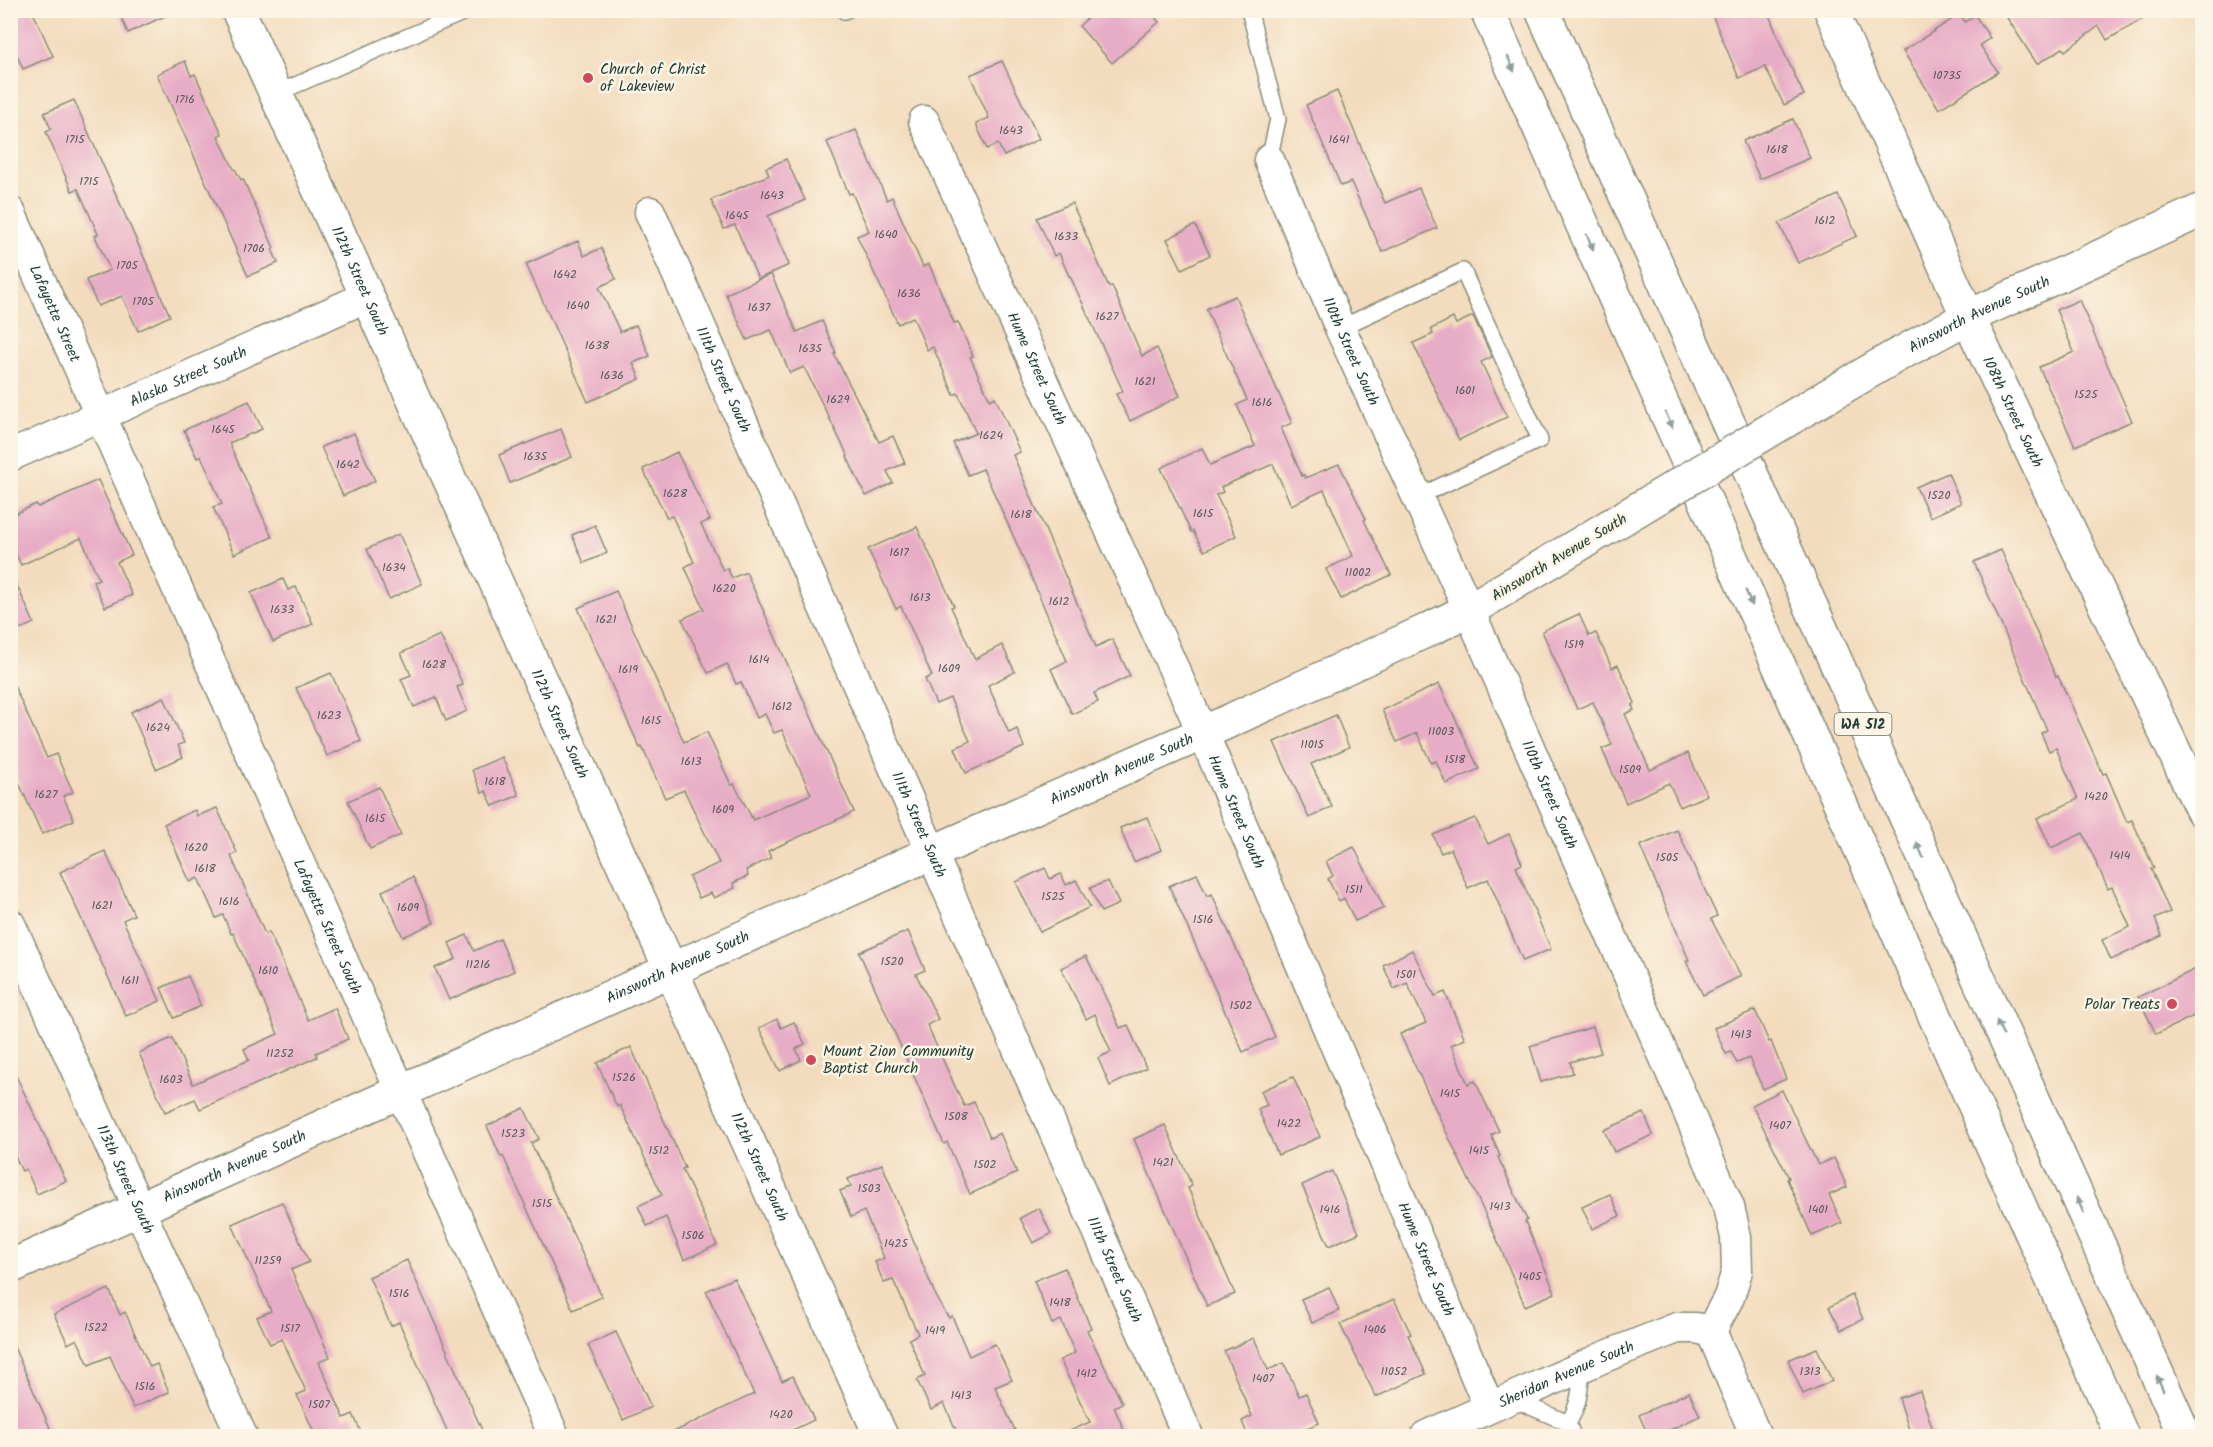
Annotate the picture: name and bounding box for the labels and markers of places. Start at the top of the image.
place label: Church of Christ of Lakeview [600,58,706,99]
marker: Church of Christ of Lakeview [581,71,595,85]
place label: Polar Treats [2084,993,2161,1017]
marker: Polar Treats [2165,997,2179,1011]
place label: Mount Zion Community Baptist Church [823,1040,975,1081]
marker: Mount Zion Community Baptist Church [804,1053,818,1067]

